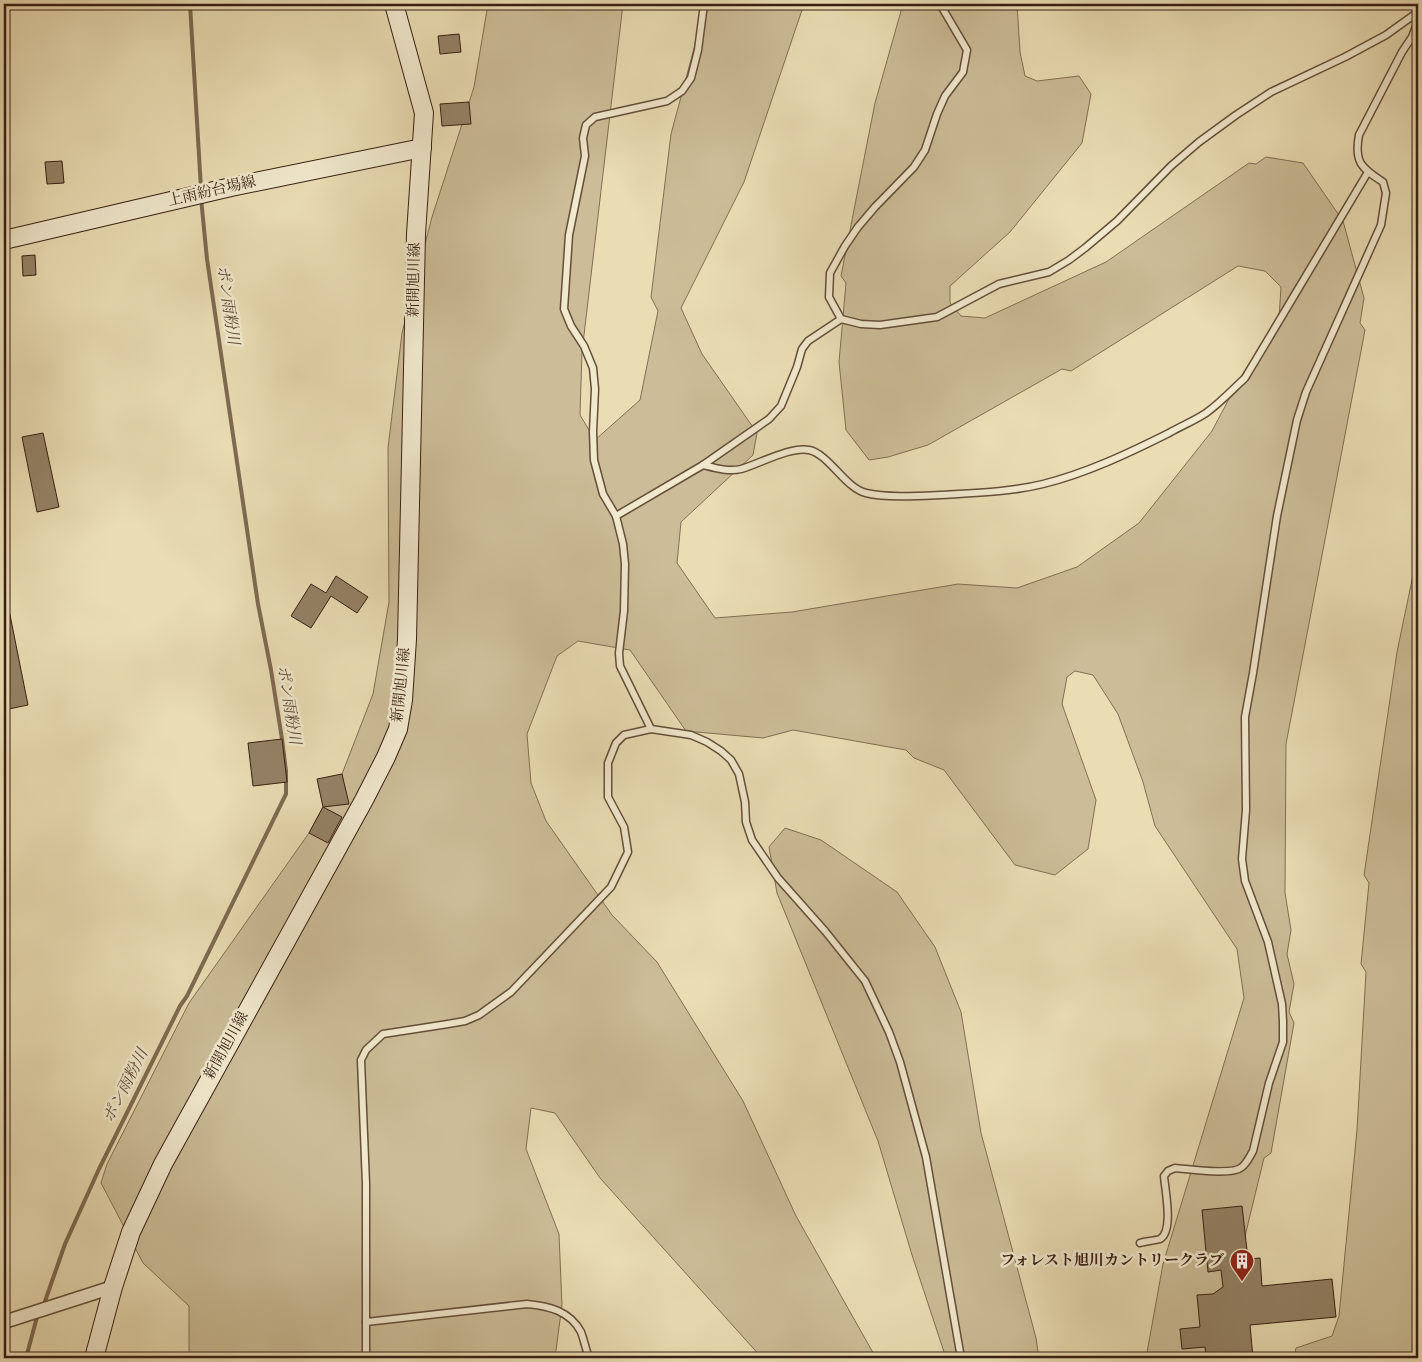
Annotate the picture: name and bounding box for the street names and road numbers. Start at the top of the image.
street label: 上雨紛台場線 [166,173,258,209]
street label: 新開旭川線 [405,242,423,318]
street label: 新開旭川線 [389,647,413,723]
street label: 新開旭川線 [201,1009,252,1082]

